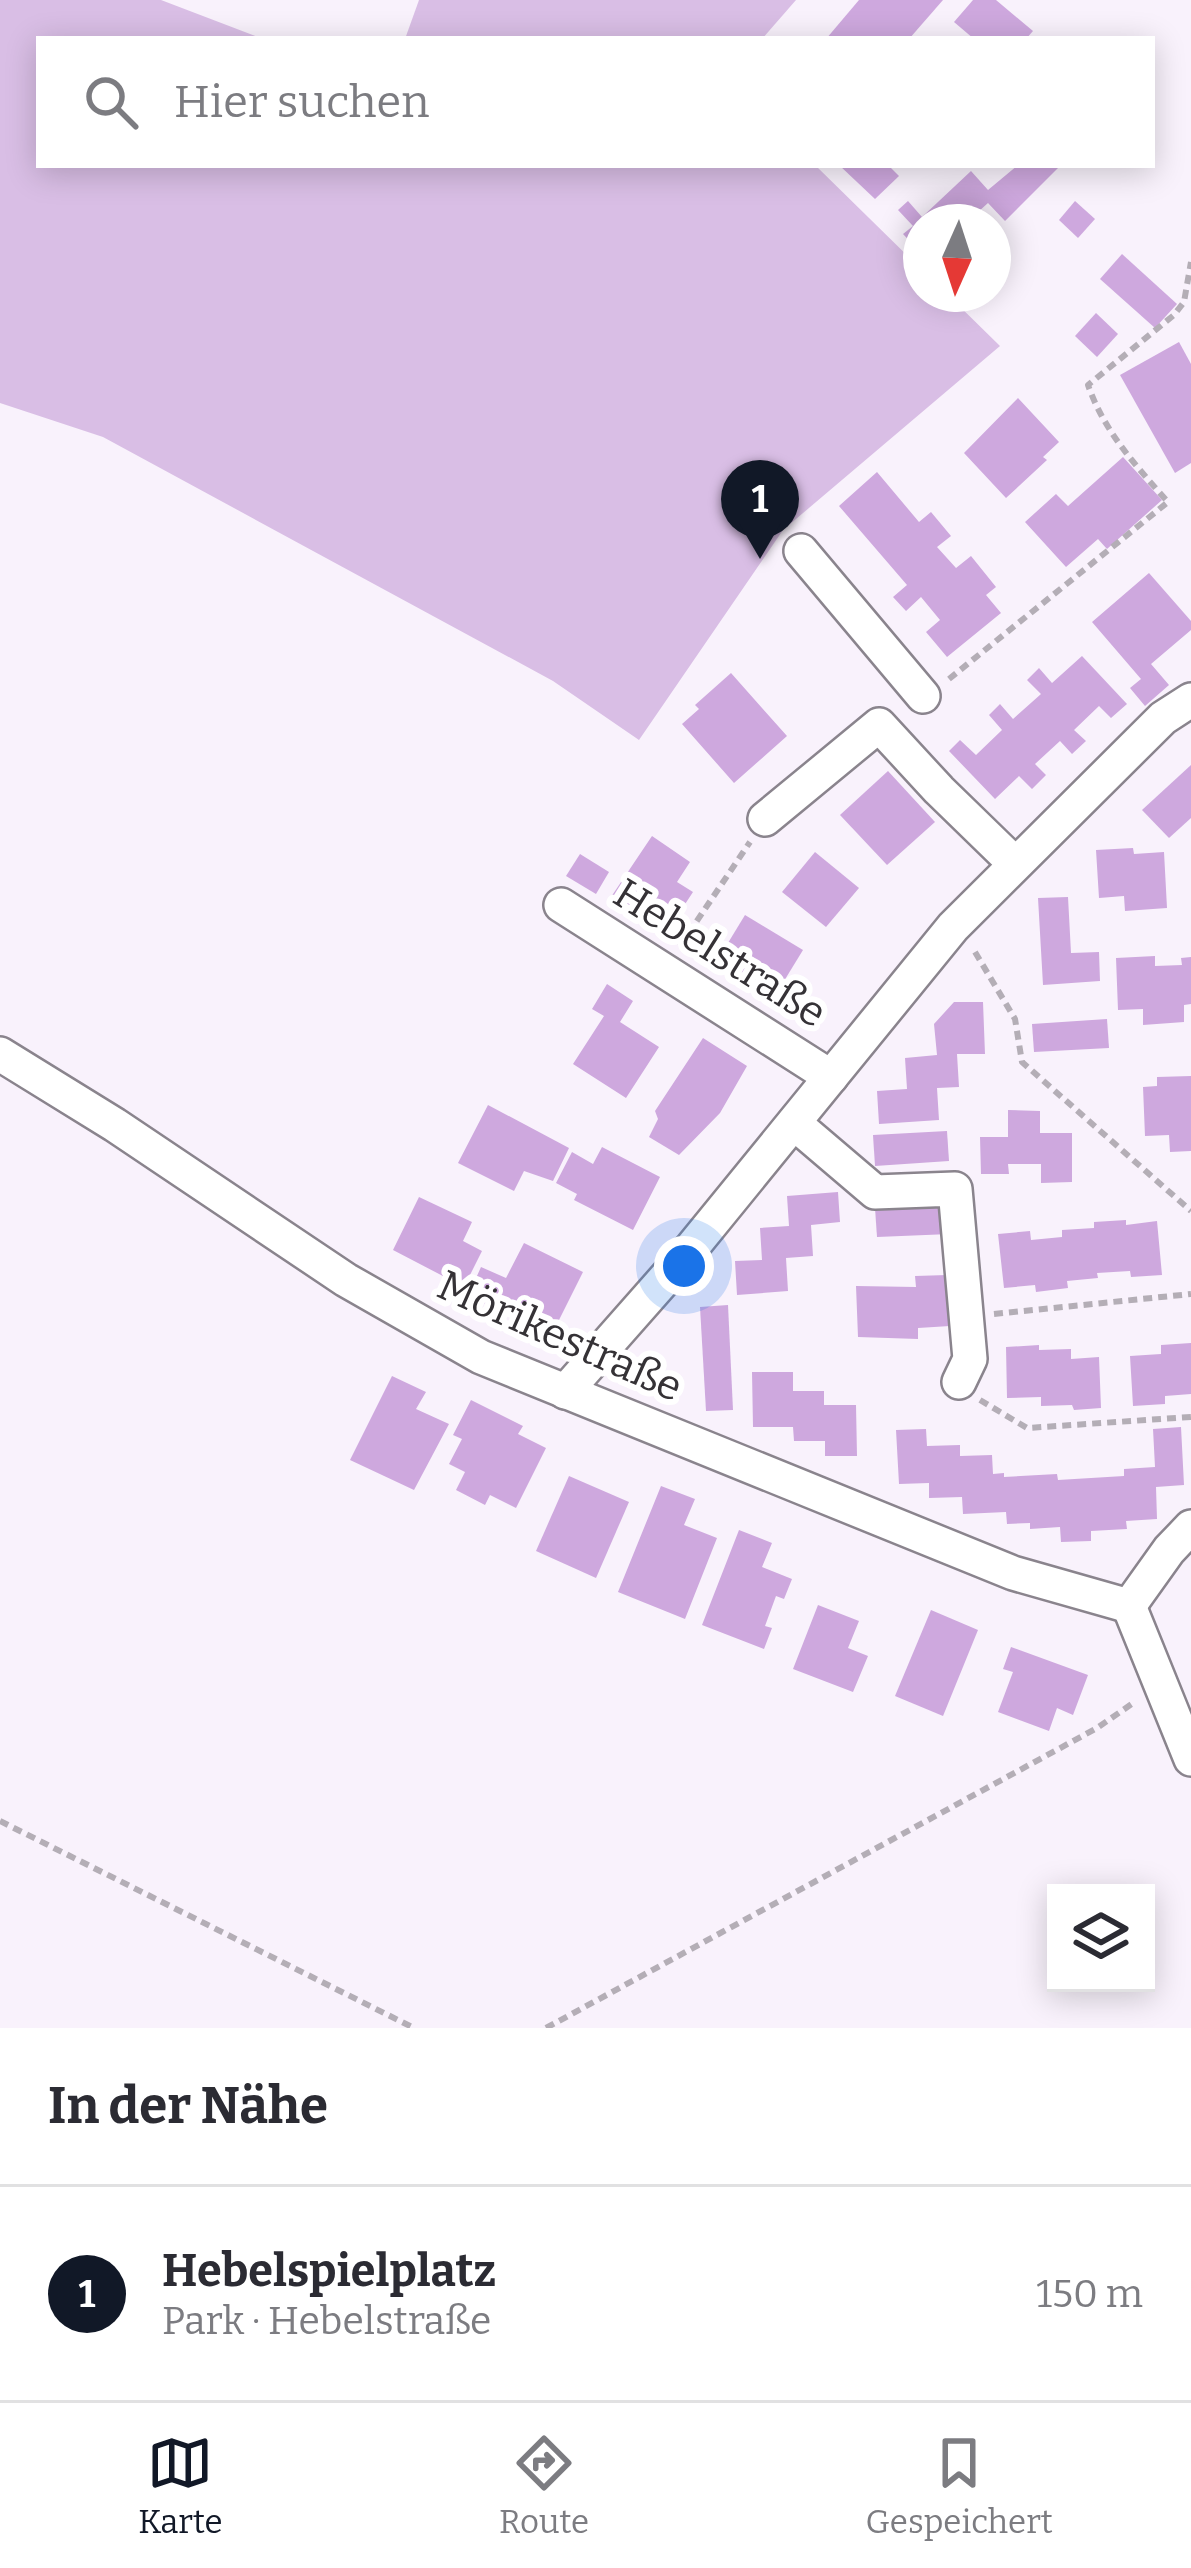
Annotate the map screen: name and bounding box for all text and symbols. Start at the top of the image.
search box [36,36,1155,168]
icon: search [78,69,144,135]
text: Hier suchen [174,75,430,129]
north arrow [903,204,1011,312]
pin: 1 [721,460,799,559]
street label: Hebelstraße [605,868,835,1038]
your location [654,1236,714,1296]
street label: Mörikestraße [430,1260,690,1412]
map controls [1047,1884,1155,1992]
button: layers [1047,1884,1155,1992]
text: In der Nähe [48,2075,328,2137]
text: Hebelspielplatz [162,2244,496,2298]
text: 1 [79,2271,95,2317]
text: 150 m [1036,2271,1143,2317]
text: Park · Hebelstraße [162,2298,491,2344]
tab: Karte [138,2430,222,2542]
tab: Route [499,2430,589,2542]
tab: Gespeichert [866,2430,1053,2542]

